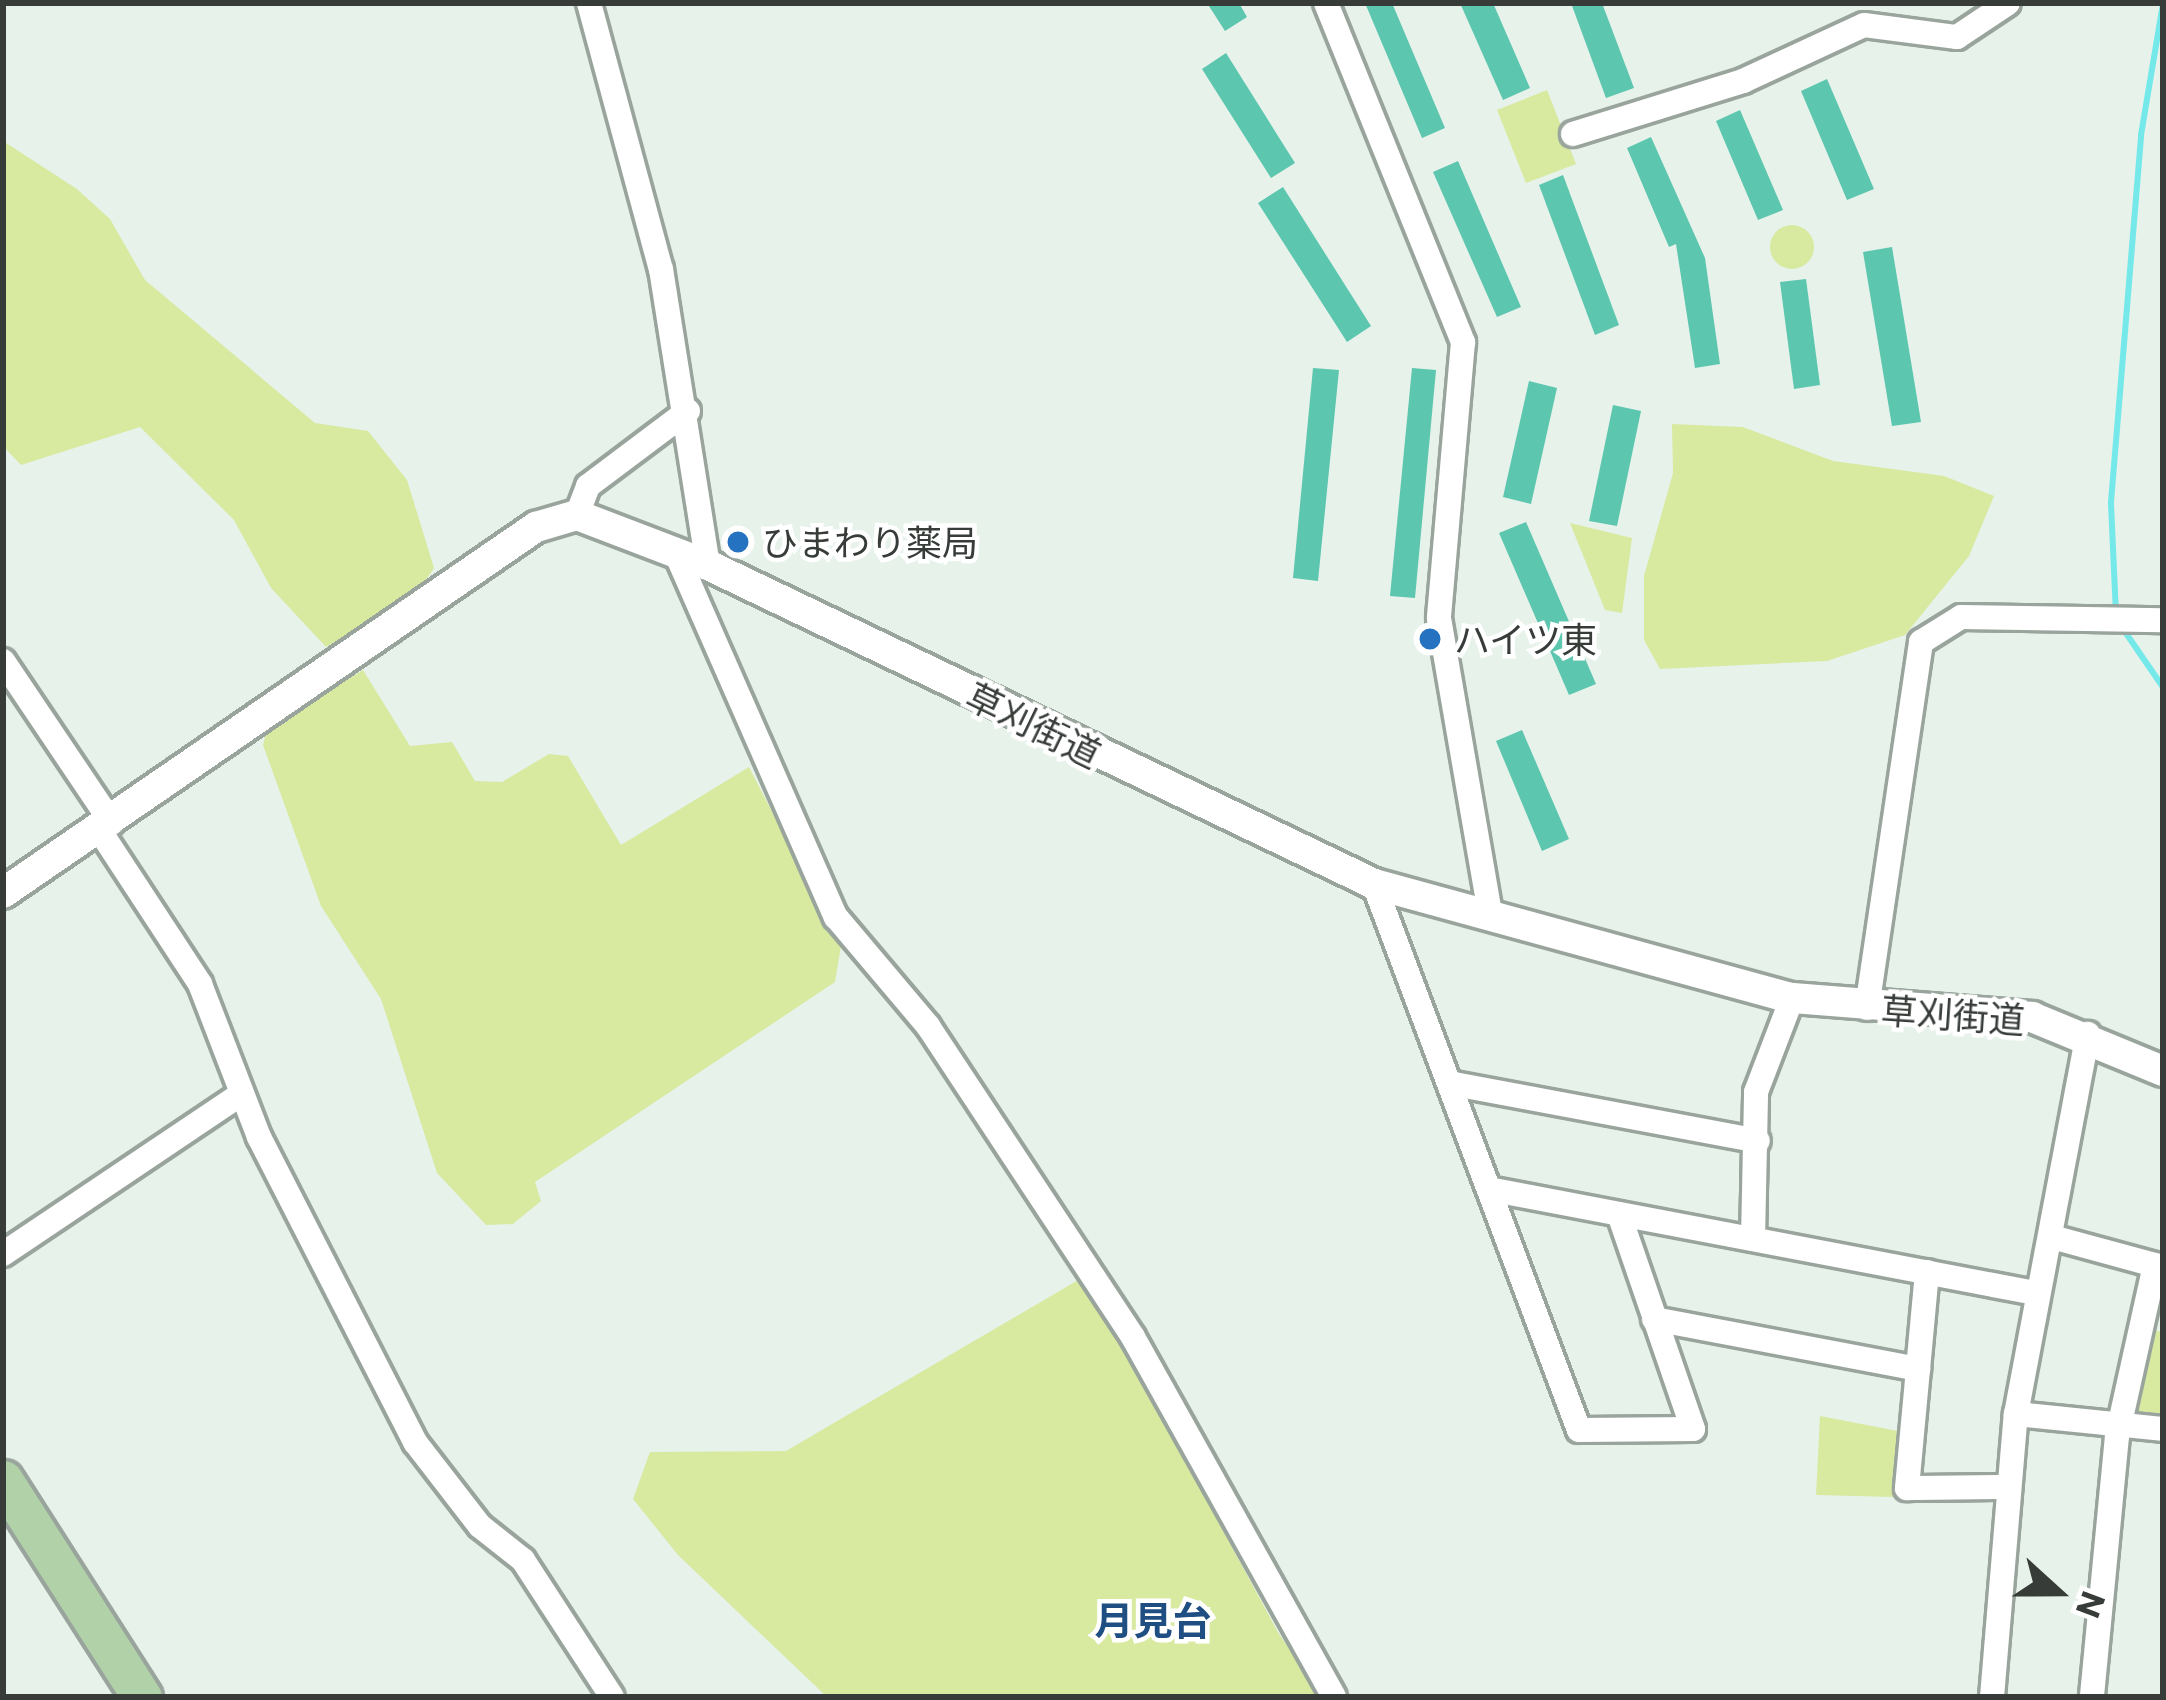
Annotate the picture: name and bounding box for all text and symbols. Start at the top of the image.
place label: ひまわり薬局 [762,520,978,564]
marker: ひまわり薬局 [725,529,751,555]
place label: ハイツ東 [1454,617,1598,661]
marker: ハイツ東 [1417,626,1443,652]
street label: 草刈街道 [960,673,1108,775]
street label: 草刈街道 [1880,987,2026,1041]
north arrow [1998,1532,2118,1652]
text: N [2069,1586,2116,1624]
district label: 月見台 [1095,1596,1211,1642]

